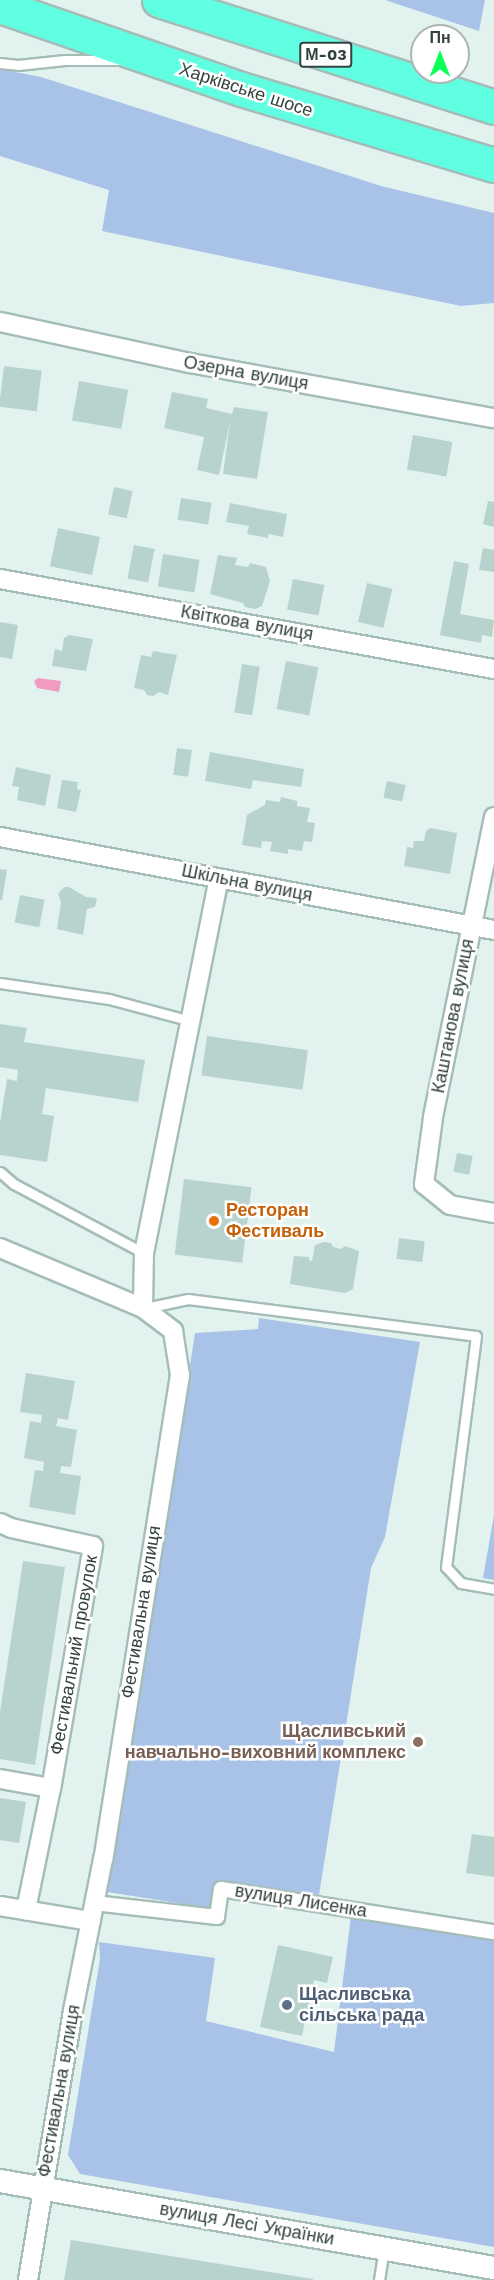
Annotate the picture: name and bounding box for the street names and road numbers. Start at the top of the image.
road number: М-03 [299,42,353,68]
street label: Харківське шосе [176,58,316,122]
street label: Озерна вулиця [182,351,310,395]
street label: Квіткова вулиця [179,601,315,645]
street label: Шкільна вулиця [180,860,314,906]
street label: Каштанова вулиця [427,937,479,1095]
street label: Фестивальна вулиця [117,1524,165,1700]
street label: Фестивальний провулок [46,1553,102,1757]
street label: вулиця Лисенка [233,1880,369,1922]
street label: Фестивальна вулиця [33,2003,85,2179]
street label: вулиця Лесі Українки [158,2198,336,2250]

